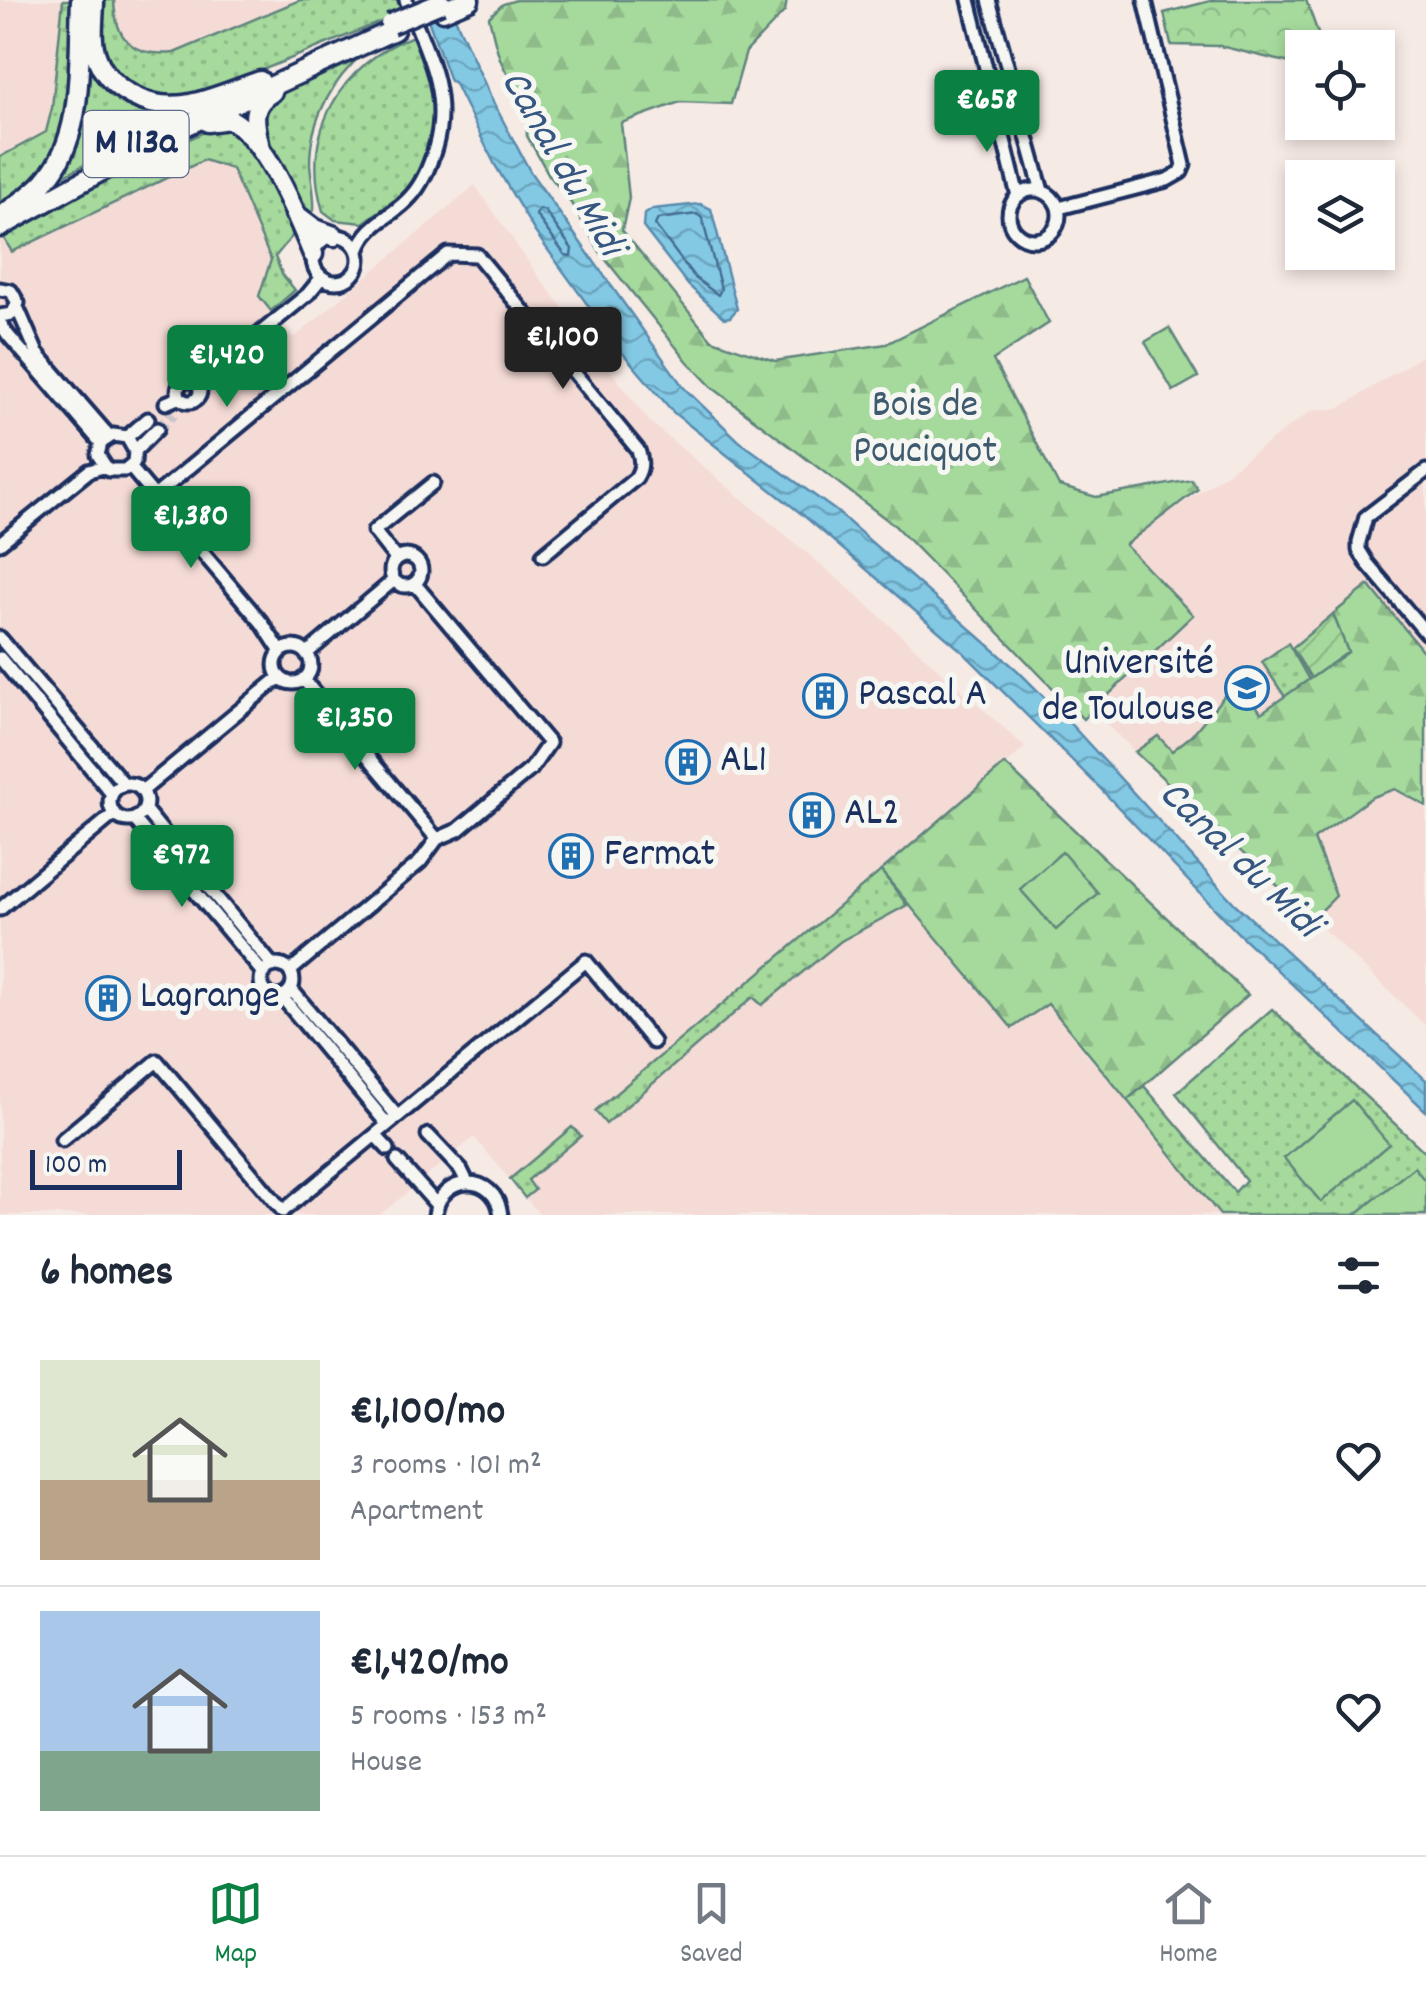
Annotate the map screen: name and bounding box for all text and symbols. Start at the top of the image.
map controls [1285,30,1395,270]
button: locate [1285,30,1395,140]
water label: Canal du Midi [482,60,641,274]
pin: €658 [928,70,1046,155]
text: €658 [956,79,1018,125]
road number: M 113a [84,111,188,177]
button: layers [1285,160,1395,270]
pin: €1,100 [482,307,644,392]
text: €1,100 [527,316,599,362]
pin: €1,420 [146,325,308,410]
text: €1,420 [189,334,265,380]
park label: Bois de Pouciquot [853,379,997,482]
pin: €1,380 [110,486,272,571]
text: €1,380 [153,495,229,541]
place label: Université de Toulouse [1042,637,1214,740]
school or university icon: Université de Toulouse [1224,665,1270,711]
place label: Pascal A [858,668,987,725]
building icon: Pascal A [802,673,848,719]
pin: €1,350 [274,688,436,773]
text: €1,350 [316,697,394,743]
place label: AL1 [720,734,767,791]
building icon: AL1 [665,739,711,785]
water label: Canal du Midi [1143,768,1338,959]
place label: AL2 [844,787,900,844]
building icon: AL2 [789,792,835,838]
pin: €972 [123,825,241,910]
place label: Fermat [604,828,715,885]
building icon: Fermat [548,833,594,879]
text: €972 [153,834,211,880]
place label: Lagrange [140,970,280,1027]
building icon: Lagrange [85,975,131,1021]
scale bar [30,1145,182,1190]
text: 100 m [45,1147,107,1187]
text: 6 homes [40,1245,173,1305]
icon: filters [1331,1248,1386,1303]
text: €1,100/mo [350,1384,505,1444]
icon: home [120,1400,240,1520]
icon: heart [1331,1433,1386,1488]
text: 3 rooms · 101 m² [350,1444,542,1490]
text: Apartment [350,1490,484,1536]
text: €1,420/mo [350,1635,509,1695]
icon: home [120,1651,240,1771]
icon: heart [1331,1684,1386,1739]
text: 5 rooms · 153 m² [350,1695,547,1741]
text: House [350,1741,422,1787]
tab: Map [208,1876,263,1976]
tab: Saved [680,1876,743,1976]
tab: Home [1159,1876,1218,1976]

